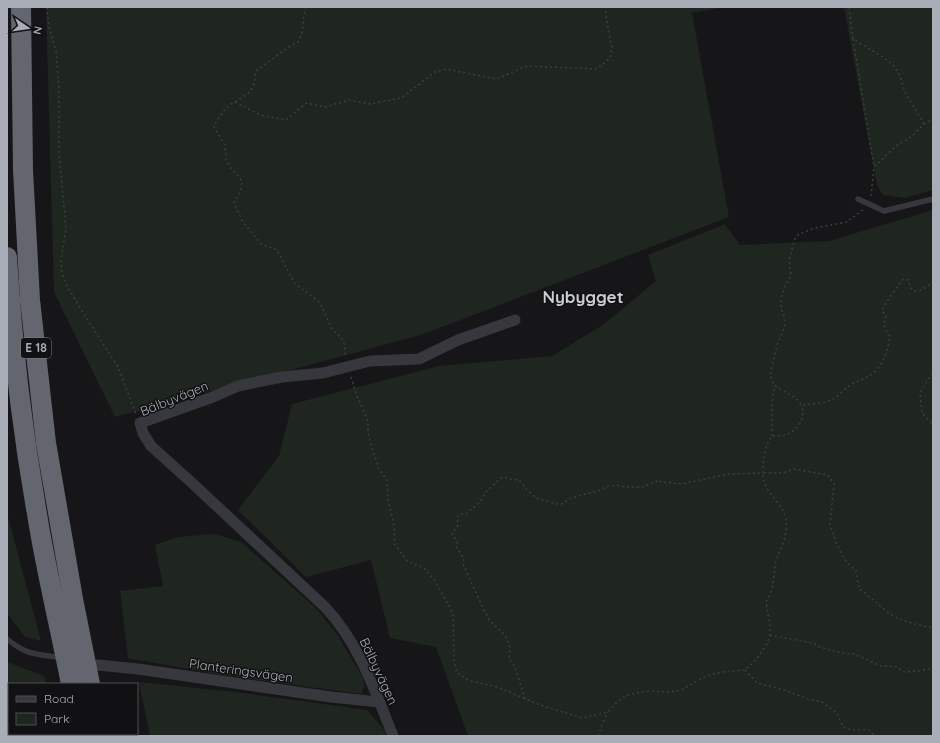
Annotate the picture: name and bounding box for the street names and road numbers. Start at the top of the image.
road number: E 18 [21,338,51,358]
street label: Bälbyvägen [138,377,210,419]
street label: Bälbyvägen [357,635,401,707]
street label: Planteringsvägen [188,655,294,685]

